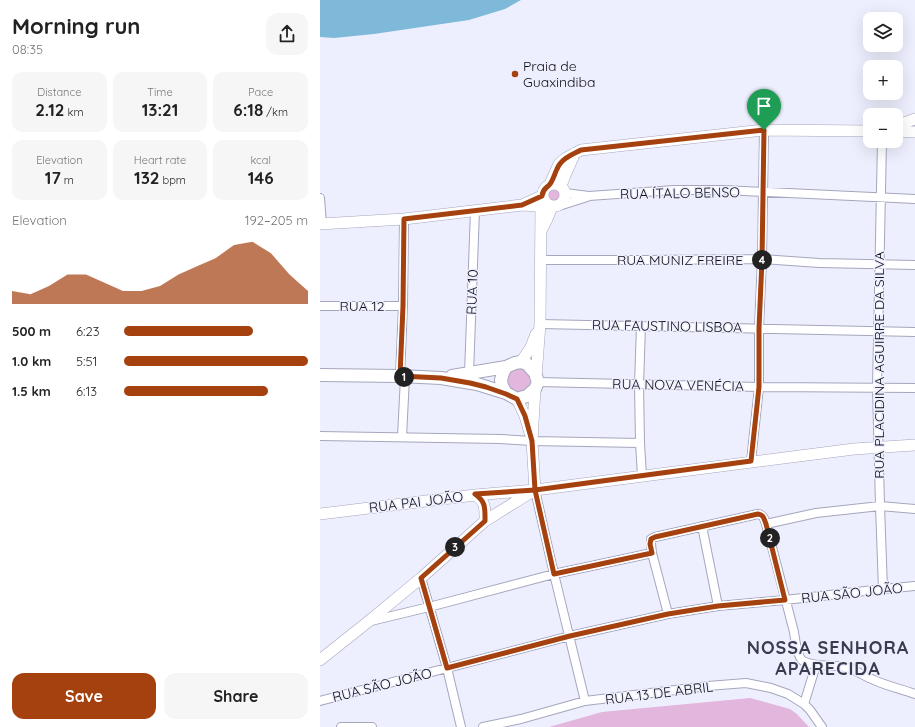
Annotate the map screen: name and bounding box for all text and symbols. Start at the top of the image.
text: Morning run [12,12,140,40]
map controls [863,12,903,148]
button: layers [863,12,903,52]
button: share [266,13,308,55]
text: 08:35 [12,41,43,57]
place label: Praia de Guaxindiba [523,57,596,91]
button: + [863,60,903,100]
marker: Praia de Guaxindiba [510,69,520,79]
text: Distance [37,85,81,99]
text: Time [147,85,173,99]
text: Pace [248,85,273,99]
pin [747,89,781,130]
icon: arrive [753,95,775,117]
text: 2.12 [35,99,65,120]
text: 13:21 [142,99,178,120]
text: 6:18 [233,99,263,120]
text: km [65,105,83,119]
text: /km [263,105,288,119]
button: − [863,108,903,148]
text: Elevation [36,153,83,167]
text: Heart rate [134,153,186,167]
text: kcal [250,153,271,167]
text: 17 [45,167,61,188]
text: 132 [134,167,160,188]
text: 146 [248,167,274,188]
text: m [61,173,74,187]
text: bpm [160,173,186,187]
street label: RUA ÍTALO BENSO [620,183,740,203]
text: Elevation [12,212,67,228]
text: 192–205 m [245,212,308,228]
pin: 4 [752,250,772,270]
street label: RUA MUNIZ FREIRE [617,251,743,269]
street label: RUA PLACIDINA AGUIRRE DA SILVA [870,251,888,479]
text: 4 [759,253,765,267]
street label: RUA 10 [462,269,482,315]
street label: RUA 12 [340,297,385,315]
street label: RUA FAUSTINO LISBOA [592,316,742,336]
text: 500 m [12,323,51,339]
text: 6:23 [76,323,99,339]
text: 1.0 km [12,353,51,369]
text: 5:51 [76,353,97,369]
pin: 1 [394,367,414,387]
text: 1 [402,370,406,384]
street label: RUA NOVA VENÉCIA [612,375,744,395]
text: 1.5 km [12,383,51,399]
text: 6:13 [76,383,97,399]
street label: RUA PAI JOÃO [368,487,464,517]
pin: 2 [760,528,780,548]
text: 2 [767,531,773,545]
pin: 3 [445,537,465,557]
text: 3 [452,540,458,554]
street label: RUA SÃO JOÃO [800,579,904,607]
district label: NOSSA SENHORA APARECIDA [747,636,909,680]
street label: RUA SÃO JOÃO [330,664,434,706]
button: Save [12,673,156,719]
button: Share [164,673,308,719]
street label: RUA 13 DE ABRIL [604,677,715,709]

